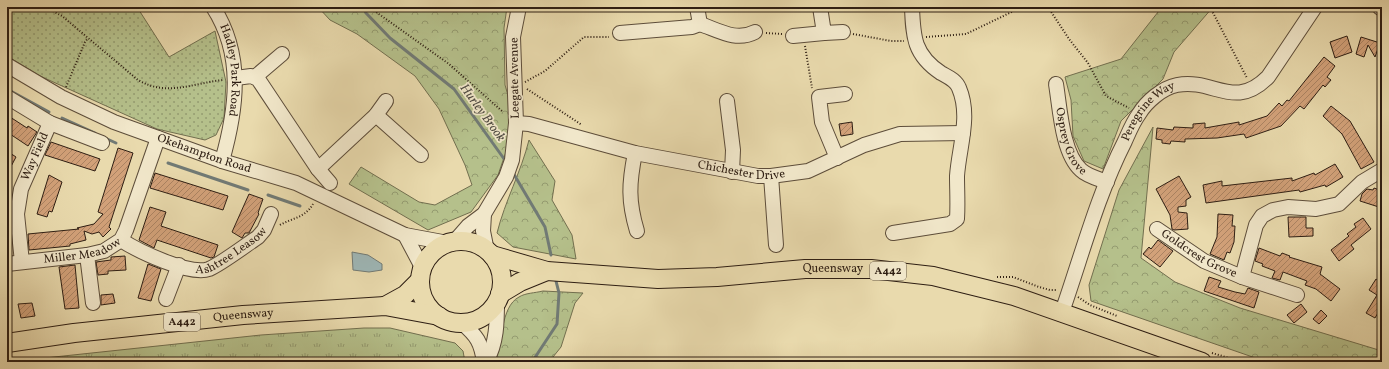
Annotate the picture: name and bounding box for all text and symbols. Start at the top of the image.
street label: Hadley Park Road [215,22,243,118]
street label: Leegate Avenue [506,37,524,119]
street label: Peregrine Way [1118,78,1178,144]
water label: Hurley Brook [455,80,509,146]
street label: Osprey Grove [1051,106,1090,180]
street label: Way Field [18,130,53,183]
street label: Okehampton Road [155,130,253,177]
street label: Chichester Drive [696,157,786,184]
street label: Ashtree Leasow [195,223,271,278]
street label: Goldcrest Grove [1158,226,1239,282]
street label: Miller Meadow [43,234,125,268]
street label: Queensway [803,261,864,277]
road number: A442 [870,262,906,280]
street label: Queensway [212,305,274,326]
road number: A442 [164,313,200,331]

